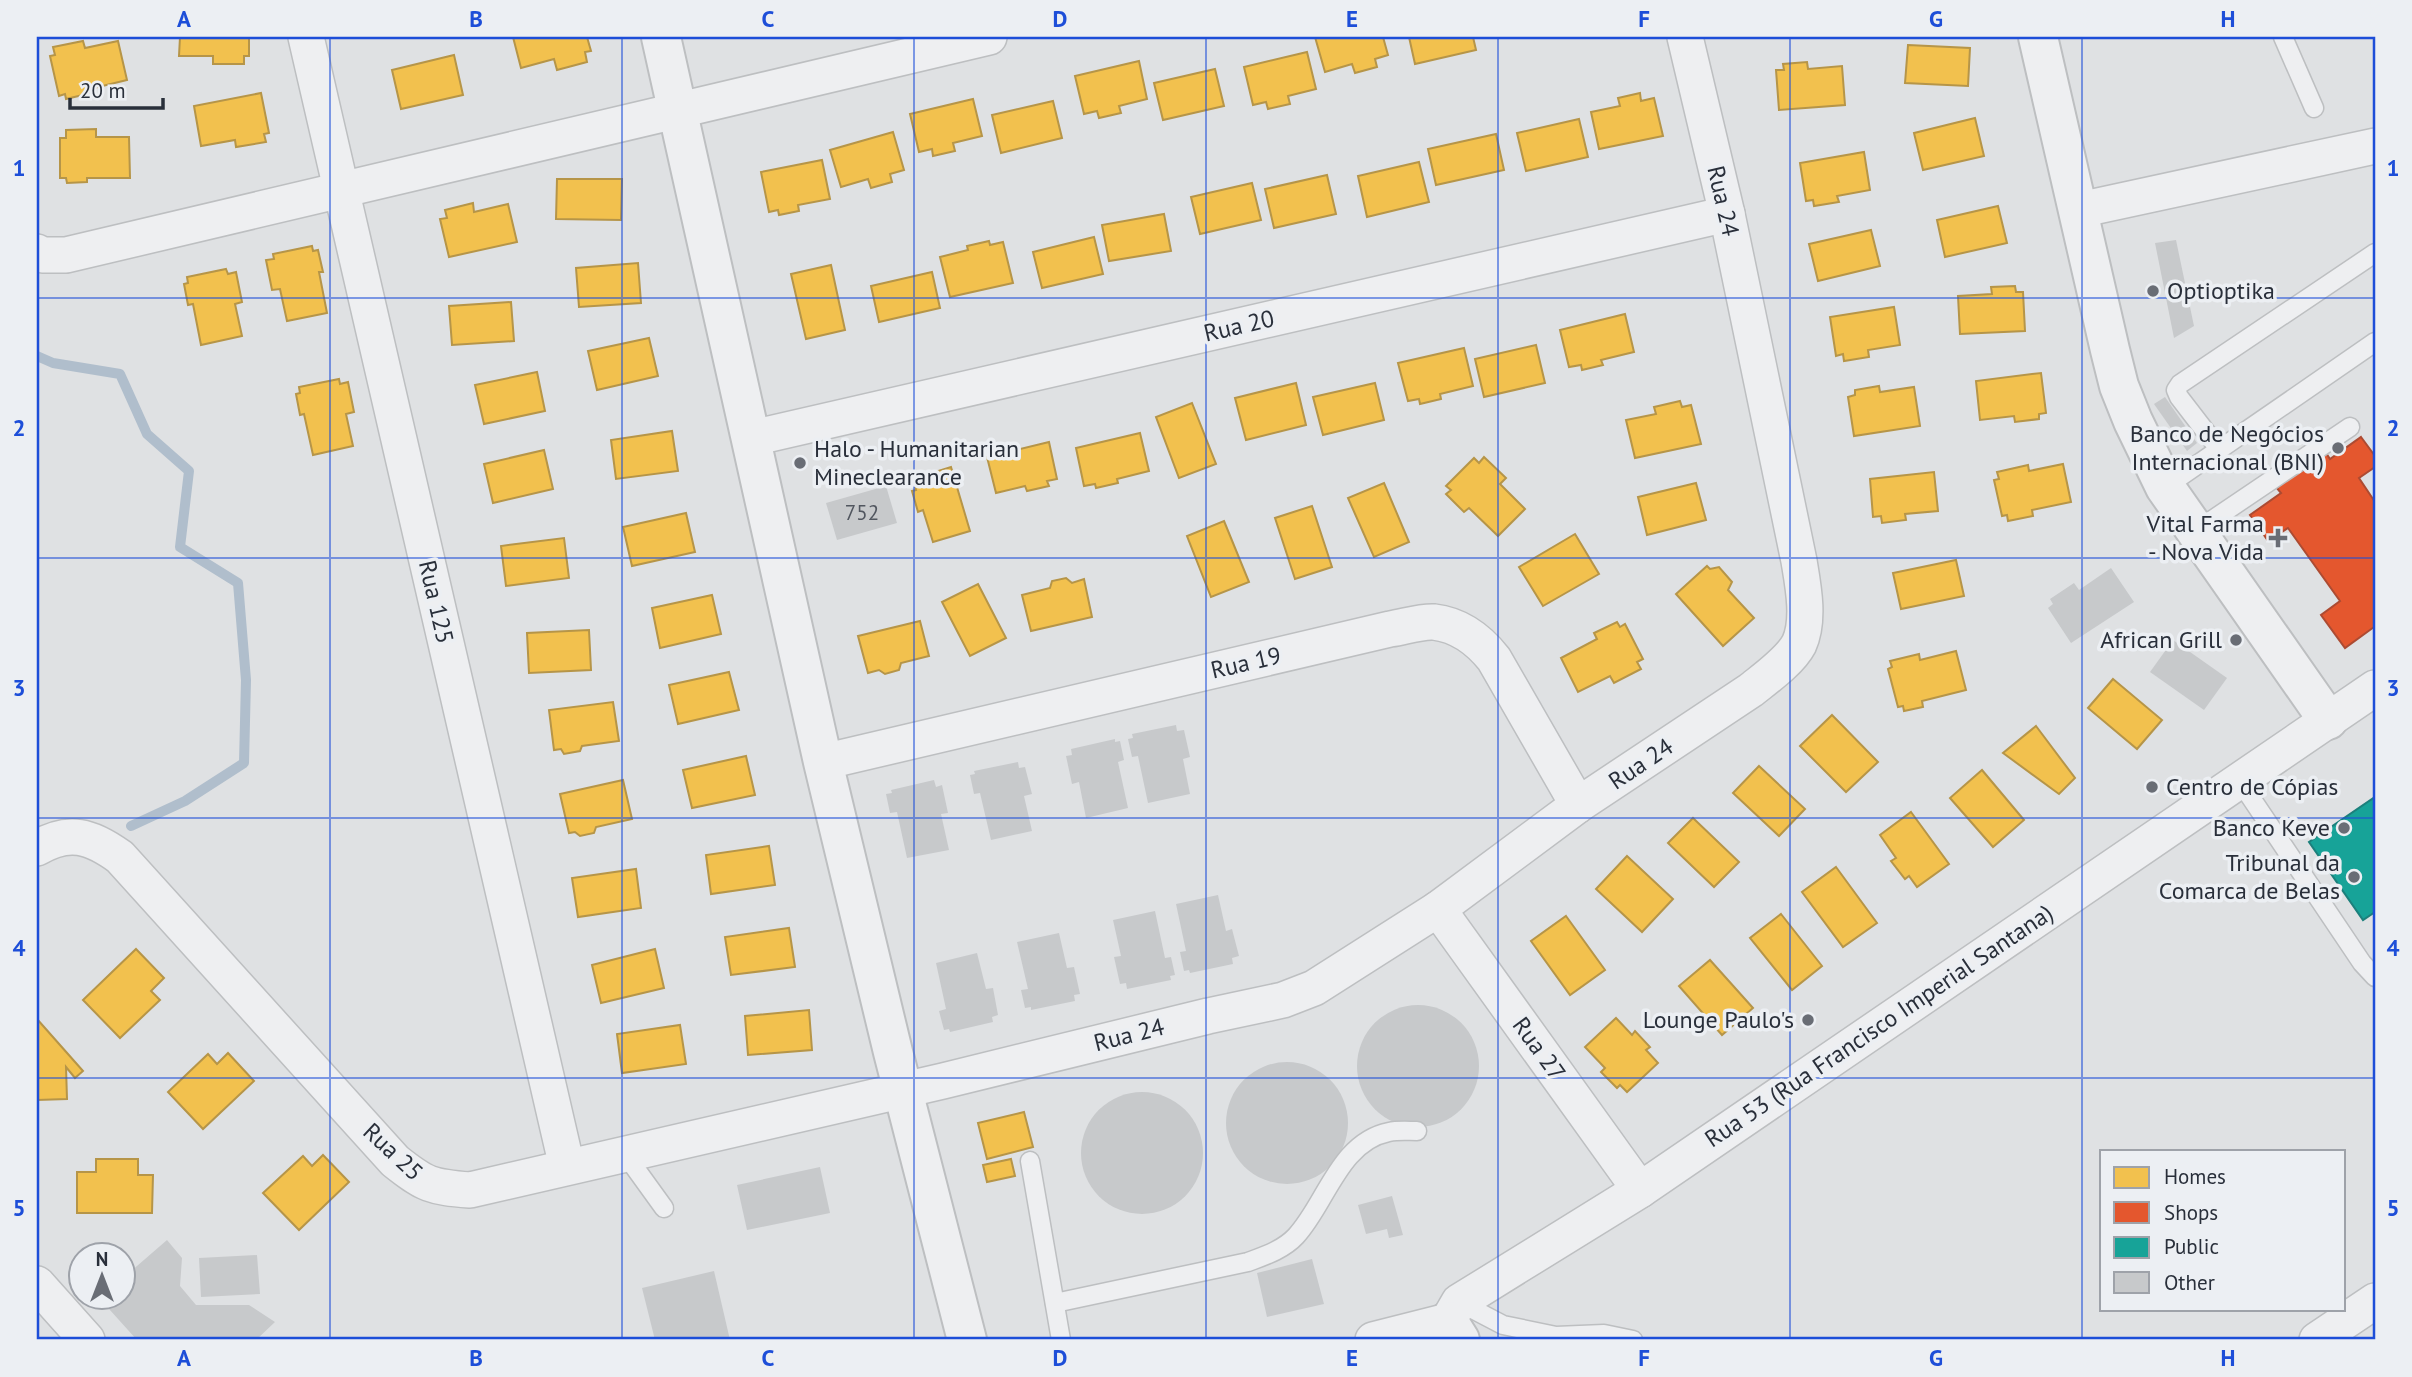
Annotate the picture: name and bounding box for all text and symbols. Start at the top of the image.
text: A [177,4,191,33]
text: B [469,4,483,33]
text: C [762,4,775,33]
text: D [1053,4,1067,33]
text: E [1346,4,1358,33]
text: F [1638,4,1650,33]
text: G [1929,4,1943,33]
text: H [2221,4,2235,33]
scale bar [70,66,163,110]
text: 20 m [80,77,126,104]
text: 1 [12,153,26,182]
text: 1 [2386,153,2400,182]
street label: Rua 24 [1700,163,1747,239]
place label: Optioptika [2167,275,2275,306]
marker: Optioptika [2145,283,2161,299]
street label: Rua 20 [1201,302,1277,349]
text: 2 [12,413,26,442]
text: 2 [2386,413,2400,442]
place label: Banco de Negócios Internacional (BNI) [2130,418,2324,477]
place label: Halo - Humanitarian Mineclearance [814,433,1019,492]
marker: Banco de Negócios Internacional (BNI) [2330,440,2346,456]
marker: Halo - Humanitarian Mineclearance [792,455,808,471]
house number: 752 [845,499,879,526]
place label: Vital Farma - Nova Vida [2146,508,2264,567]
marker: Vital Farma - Nova Vida [2270,530,2286,546]
street label: Rua 125 [412,557,461,647]
place label: African Grill [2100,624,2222,655]
marker: African Grill [2228,632,2244,648]
street label: Rua 19 [1208,639,1284,686]
text: 3 [12,673,26,702]
text: 3 [2386,673,2400,702]
street label: Rua 24 [1602,731,1679,796]
place label: Centro de Cópias [2166,771,2338,802]
marker: Centro de Cópias [2144,779,2160,795]
place label: Banco Keve [2213,812,2330,843]
marker: Banco Keve [2336,820,2352,836]
place label: Tribunal da Comarca de Belas [2159,847,2340,906]
marker: Tribunal da Comarca de Belas [2346,869,2362,885]
street label: Rua 53 (Rua Francisco Imperial Santana) [1699,897,2059,1154]
text: 4 [12,933,26,962]
text: 4 [2386,933,2400,962]
place label: Lounge Paulo's [1643,1004,1794,1035]
street label: Rua 24 [1090,1011,1167,1058]
street label: Rua 27 [1506,1011,1573,1087]
marker: Lounge Paulo's [1800,1012,1816,1028]
street label: Rua 25 [357,1116,430,1187]
legend [2100,1150,2346,1310]
text: Homes [2164,1163,2226,1190]
text: 5 [12,1193,26,1222]
text: 5 [2386,1193,2400,1222]
text: Shops [2164,1199,2218,1226]
text: Public [2164,1233,2219,1260]
north arrow [66,1240,136,1310]
text: N [96,1247,108,1271]
text: Other [2164,1269,2215,1296]
text: A [177,1343,191,1372]
text: B [469,1343,483,1372]
text: C [762,1343,775,1372]
text: D [1053,1343,1067,1372]
text: E [1346,1343,1358,1372]
text: F [1638,1343,1650,1372]
text: G [1929,1343,1943,1372]
text: H [2221,1343,2235,1372]

